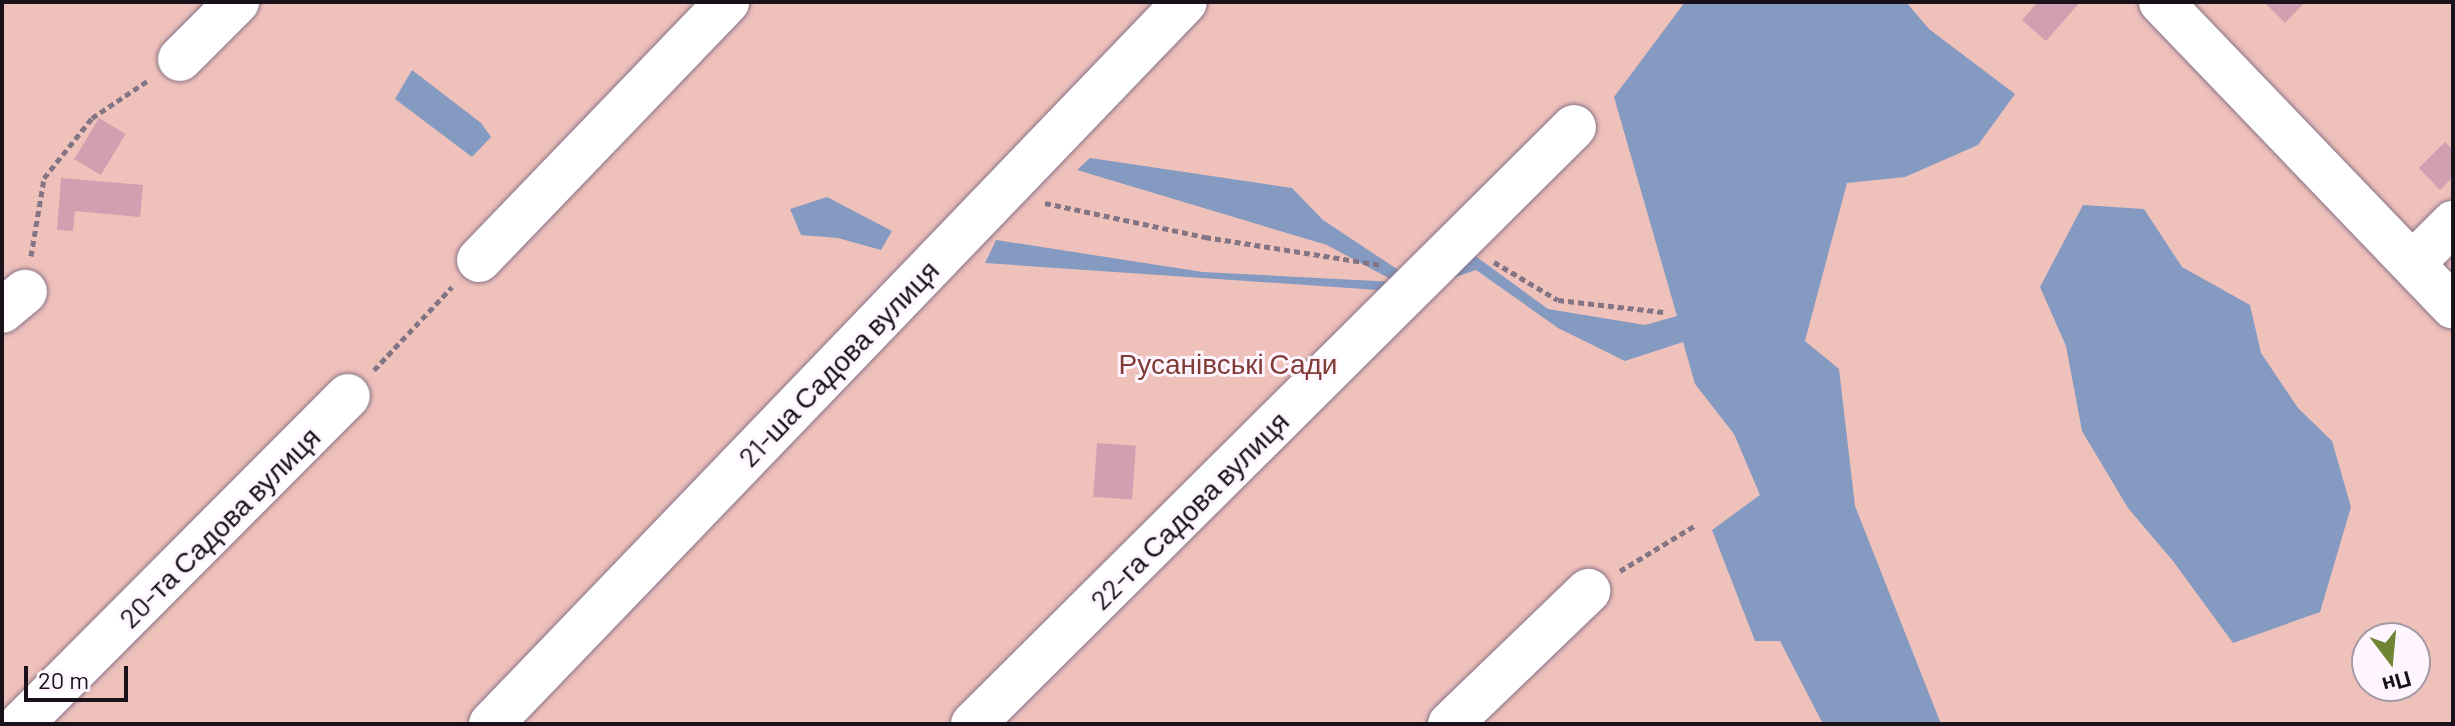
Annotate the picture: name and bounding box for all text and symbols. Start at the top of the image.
street label: 21-ша Садова вулиця [731,253,945,473]
park label: Русанівські Сади [1119,346,1337,380]
street label: 22-га Садова вулиця [1083,404,1295,616]
street label: 20-та Садова вулиця [112,420,326,634]
north arrow [2351,622,2431,702]
scale bar [28,650,132,700]
text: 20 m [38,665,89,694]
text: Пн [2379,667,2415,700]

